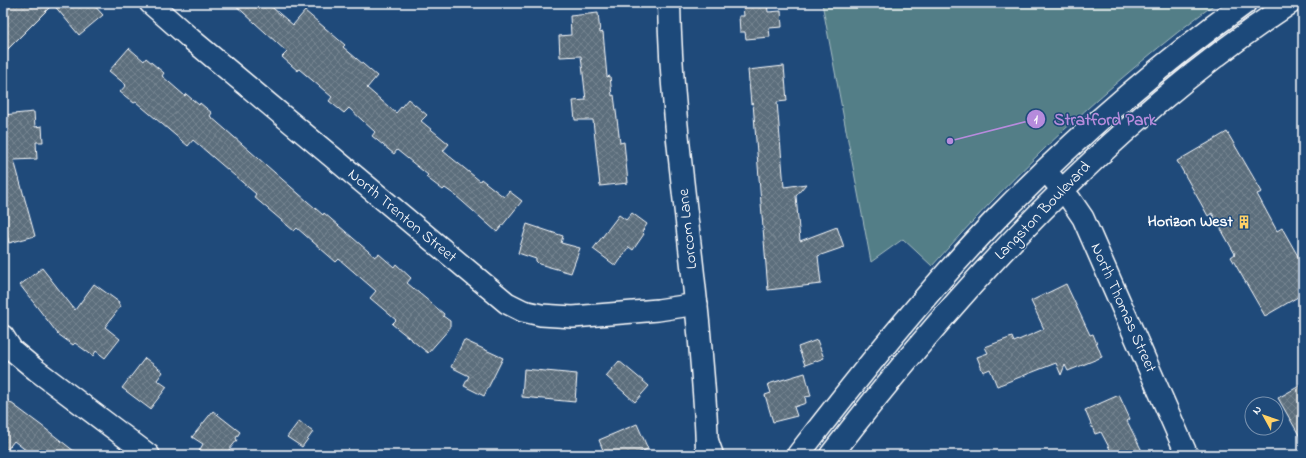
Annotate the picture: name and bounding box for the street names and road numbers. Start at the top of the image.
street label: Langston Boulevard [989,156,1097,266]
street label: North Trenton Street [342,163,462,269]
street label: Lorcom Lane [672,187,704,270]
street label: North Thomas Street [1084,239,1163,377]

